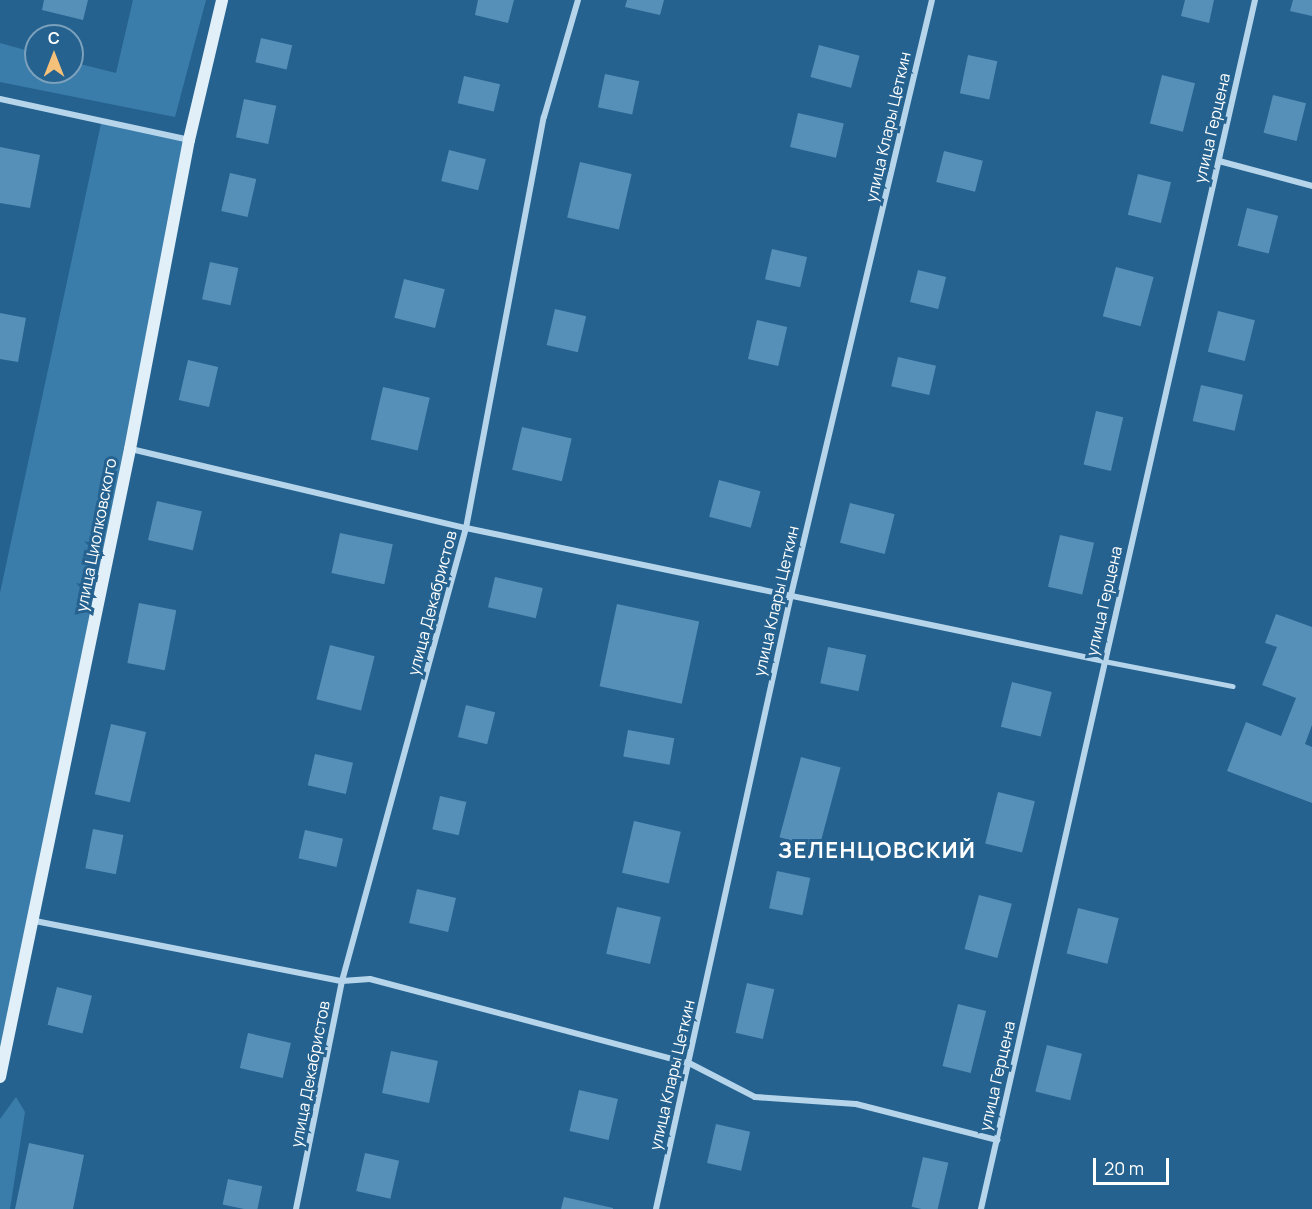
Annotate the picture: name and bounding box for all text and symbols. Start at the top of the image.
north arrow [24,24,84,84]
text: С [48,27,60,49]
street label: улица Клары Цеткин [861,50,915,204]
street label: улица Герцена [1190,71,1234,185]
street label: улица Циолковского [72,456,120,614]
street label: улица Клары Цеткин [749,524,803,678]
street label: улица Декабристов [403,529,461,677]
street label: улица Герцена [1082,544,1126,658]
district label: ЗЕЛЕНЦОВСКИЙ [778,838,976,864]
street label: улица Клары Цеткин [645,998,699,1152]
street label: улица Декабристов [286,999,334,1149]
street label: улица Герцена [975,1019,1019,1133]
scale bar [1096,1146,1172,1184]
text: 20 m [1104,1156,1144,1180]

